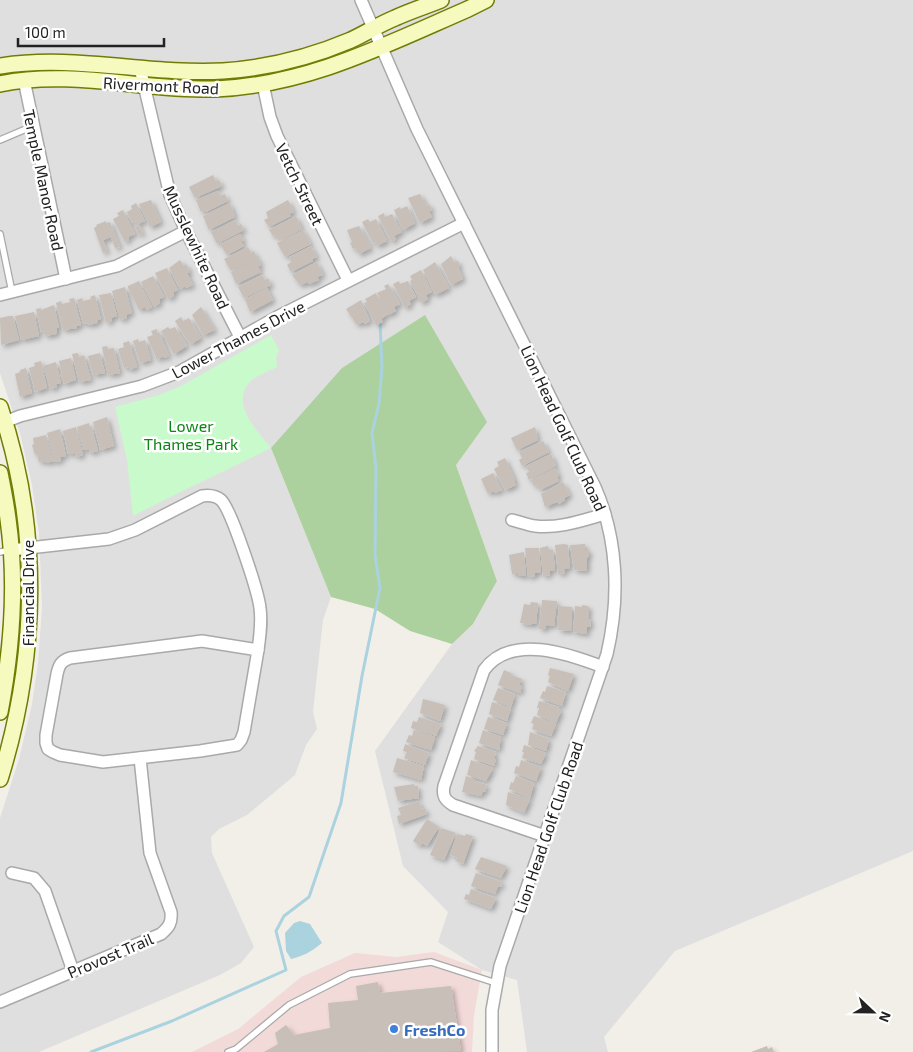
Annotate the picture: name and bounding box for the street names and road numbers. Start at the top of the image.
street label: Rivermont Road [102,72,220,98]
street label: Temple Manor Road [20,108,68,252]
street label: Vetch Street [272,140,328,228]
street label: Musslewhite Road [160,182,234,312]
street label: Lower Thames Drive [168,296,308,382]
street label: Lion Head Golf Club Road [517,342,611,514]
street label: Financial Drive [18,540,37,646]
street label: Lion Head Golf Club Road [510,739,586,915]
street label: Provost Trail [64,928,156,982]

